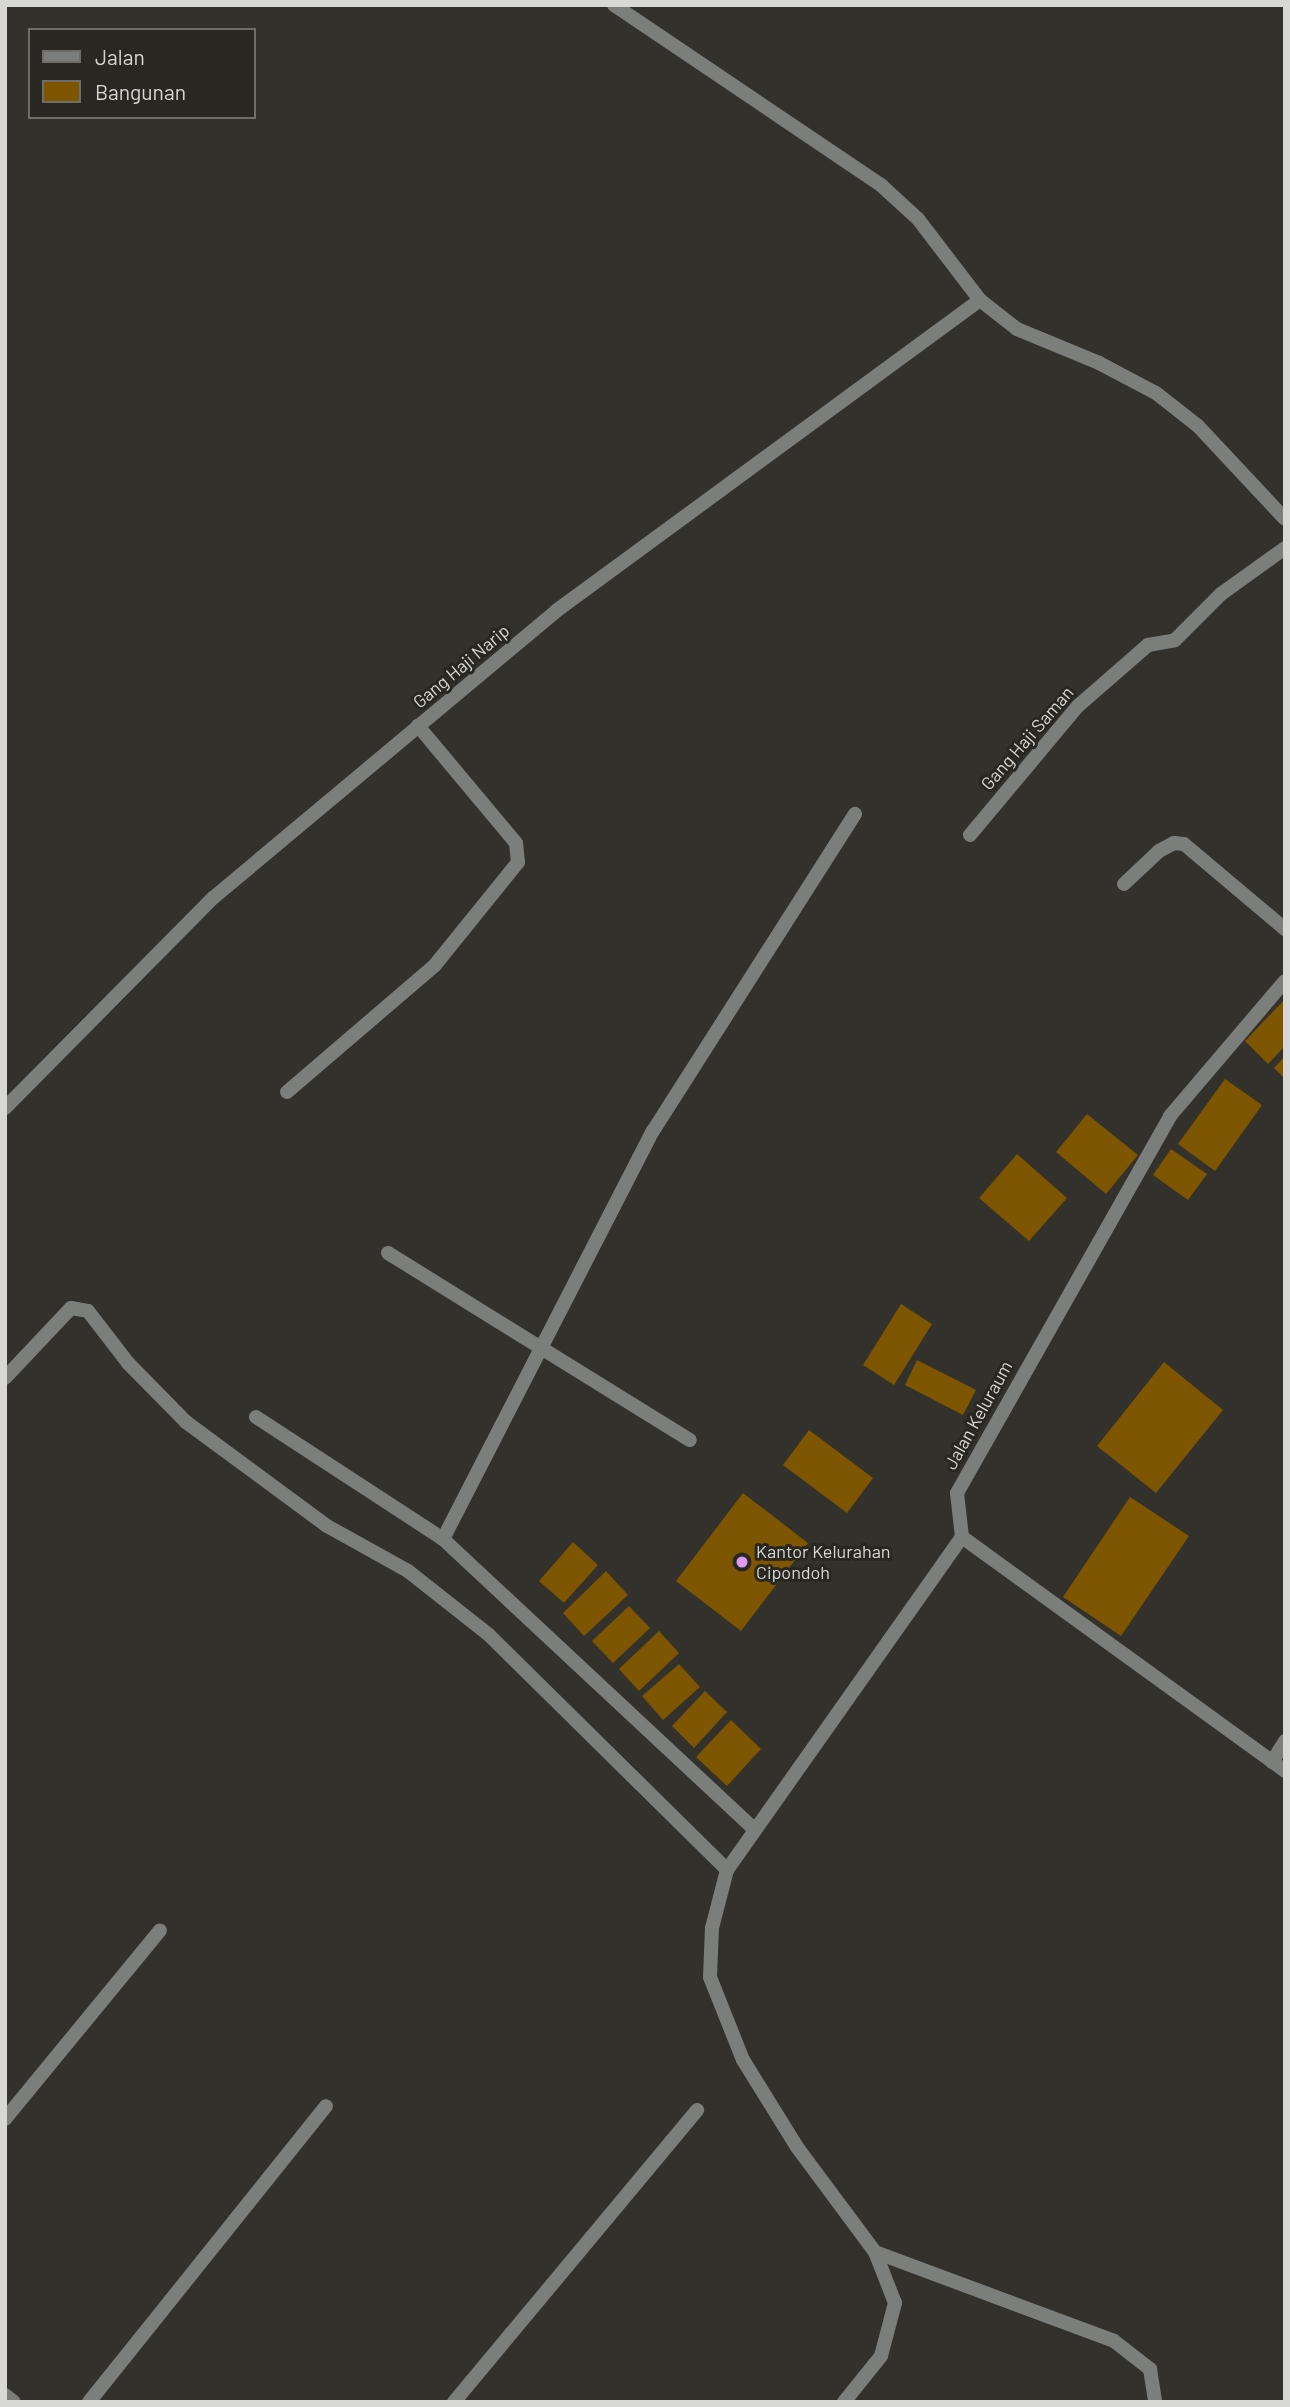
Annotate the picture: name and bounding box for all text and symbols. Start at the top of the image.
legend [28,28,256,119]
text: Jalan [95,44,145,69]
text: Bangunan [95,79,186,104]
street label: Gang Haji Narip [408,619,514,713]
street label: Gang Haji Saman [976,682,1078,794]
street label: Jalan Keluraum [939,1357,1017,1473]
place label: Kantor Kelurahan Cipondoh [756,1541,891,1584]
marker: Kantor Kelurahan Cipondoh [734,1554,750,1570]

